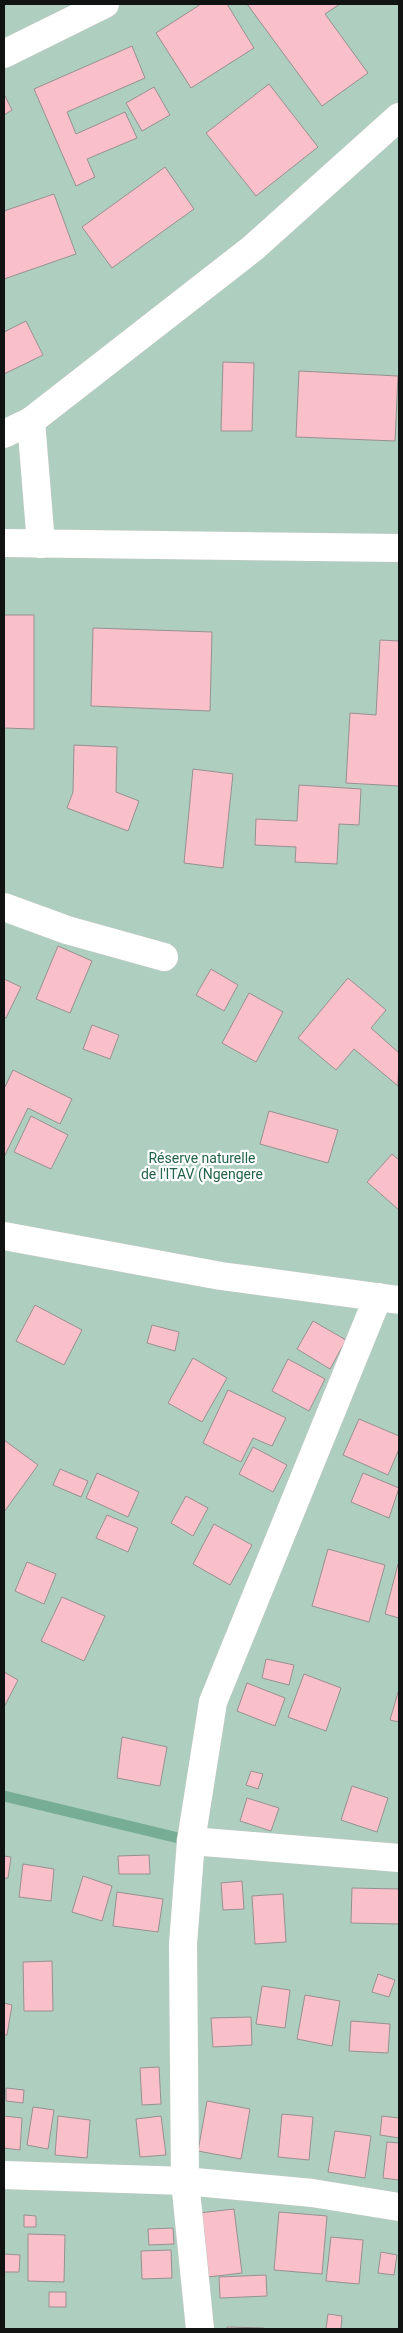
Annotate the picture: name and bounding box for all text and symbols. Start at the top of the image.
park label: Réserve naturelle de l'ITAV (Ngengere [141,1150,263,1183]

